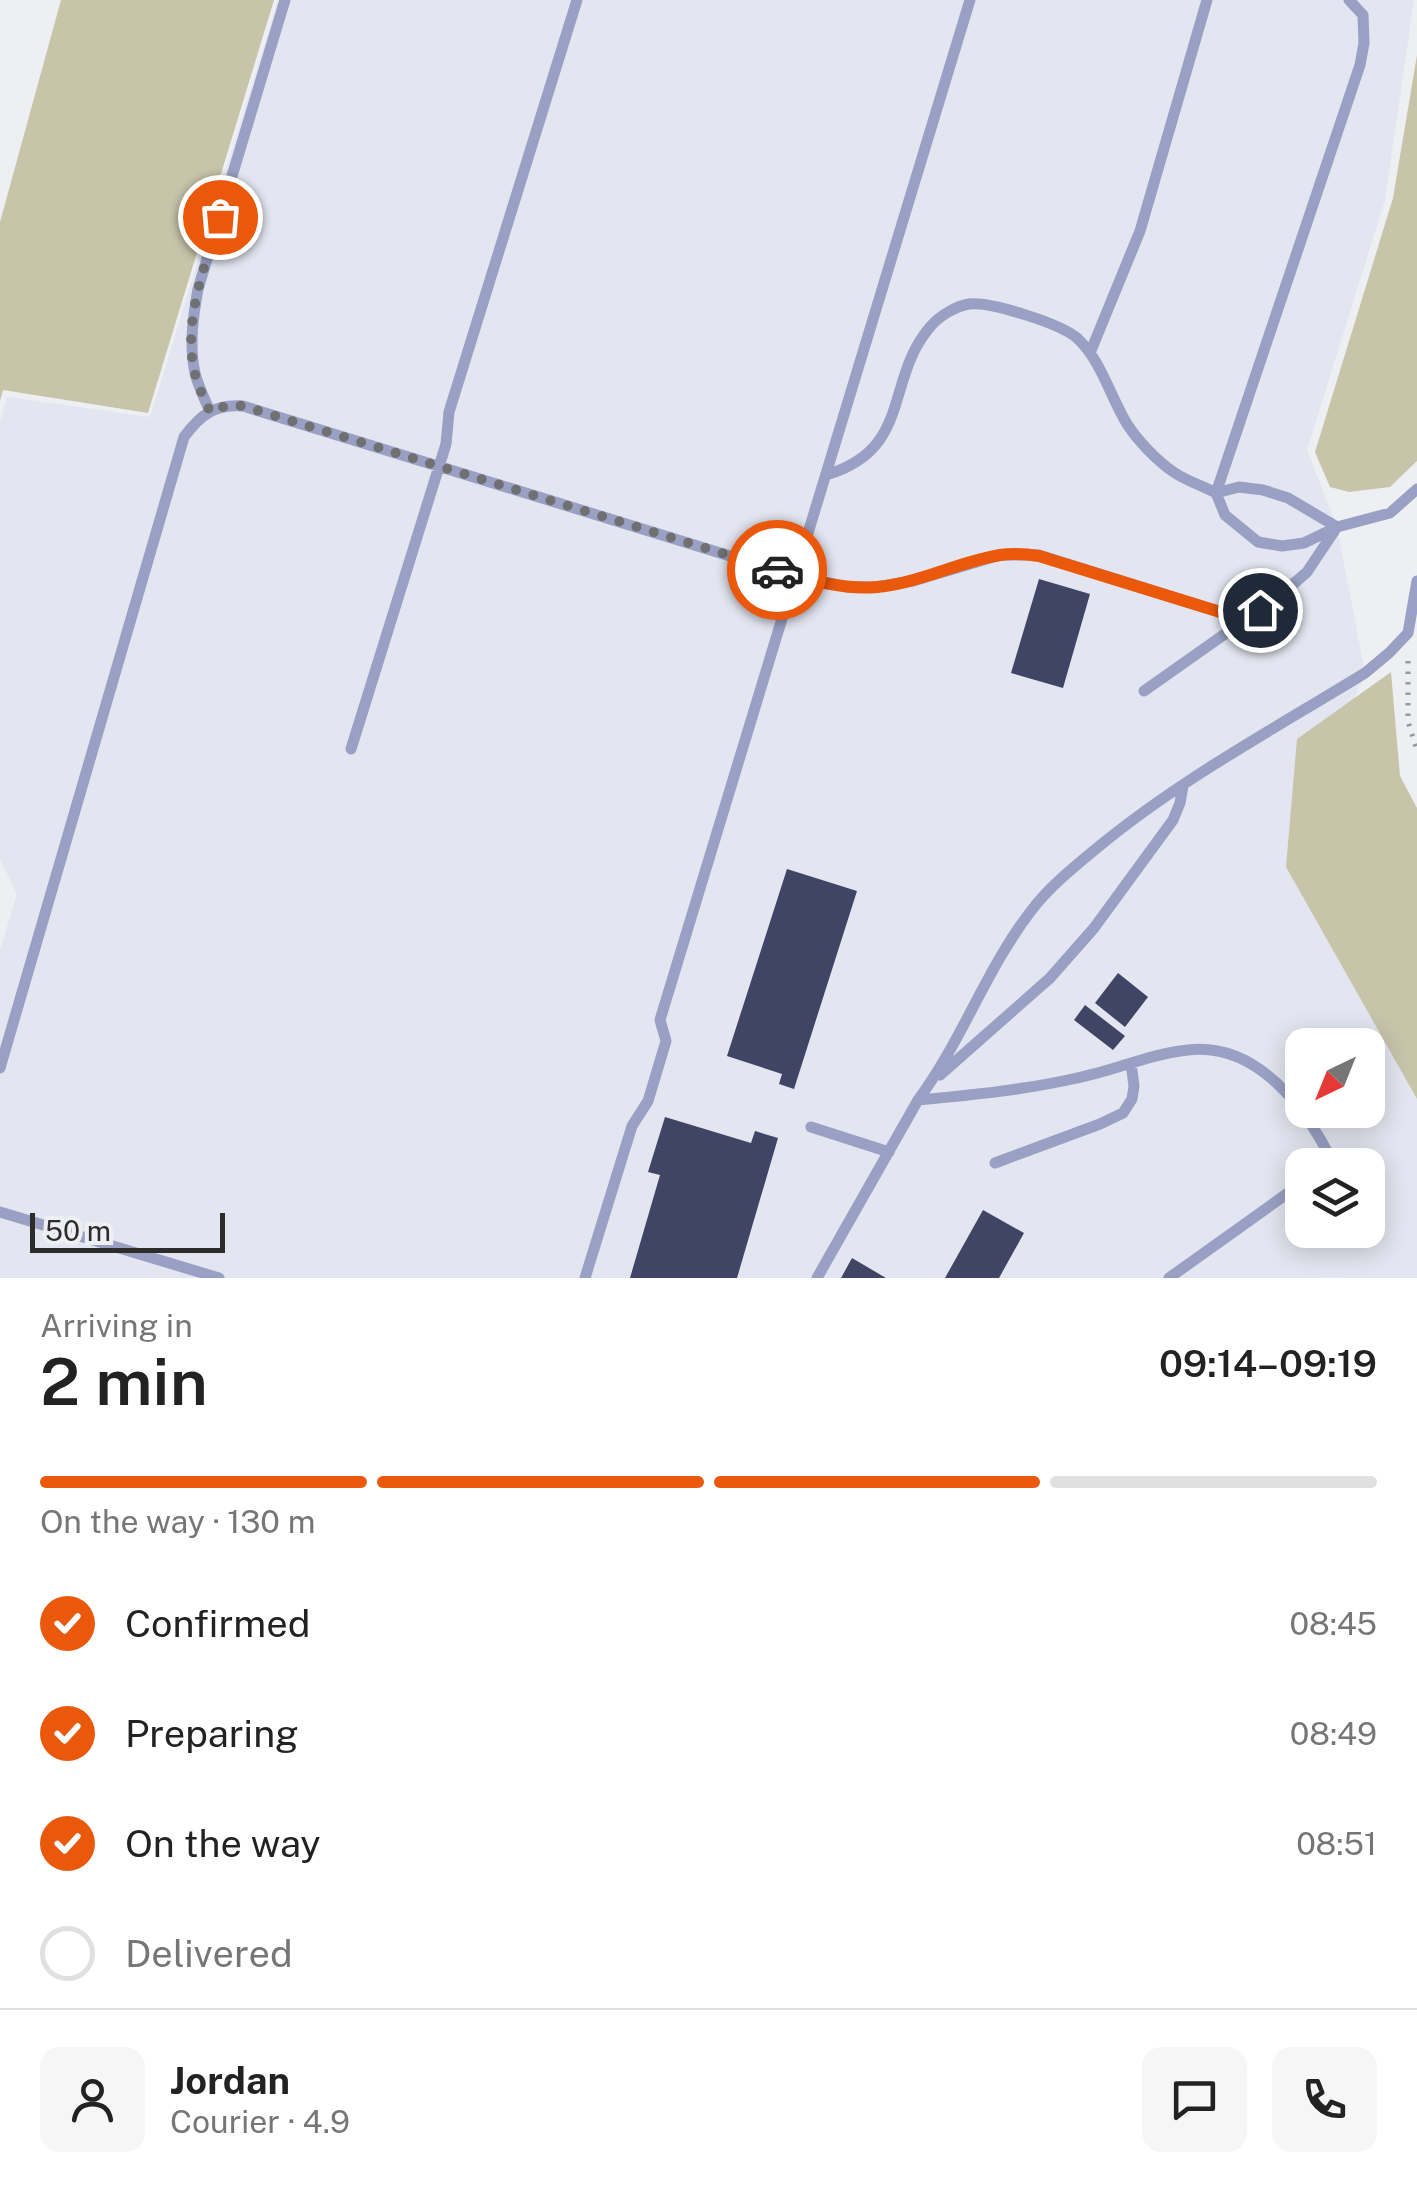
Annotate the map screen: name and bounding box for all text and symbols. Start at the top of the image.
pin [178,175,263,260]
icon: bag [193,190,248,245]
courier [727,520,827,620]
icon: car [750,543,805,598]
pin [1218,568,1303,653]
icon: home [1233,583,1288,638]
north arrow [1285,1028,1385,1128]
map controls [1285,1028,1385,1248]
button: layers [1285,1148,1385,1248]
scale bar [30,1208,225,1252]
text: 50 m [45,1214,111,1247]
text: Arriving in [40,1307,193,1344]
text: 09:14–09:19 [1159,1341,1377,1386]
text: 2 min [40,1343,208,1420]
text: On the way · 130 m [40,1503,315,1540]
icon: check [40,1596,95,1651]
text: Confirmed [125,1601,310,1646]
text: 08:45 [1290,1605,1377,1642]
icon: check [40,1706,95,1761]
text: Preparing [125,1711,299,1756]
text: 08:49 [1290,1715,1377,1752]
icon: check [40,1816,95,1871]
text: On the way [125,1821,321,1866]
text: 08:51 [1296,1825,1377,1862]
text: Delivered [125,1931,293,1976]
button: person [40,2047,145,2152]
button: chat [1142,2047,1247,2152]
button: phone [1272,2047,1377,2152]
text: Jordan [170,2058,290,2103]
text: Courier · 4.9 [170,2103,350,2140]

